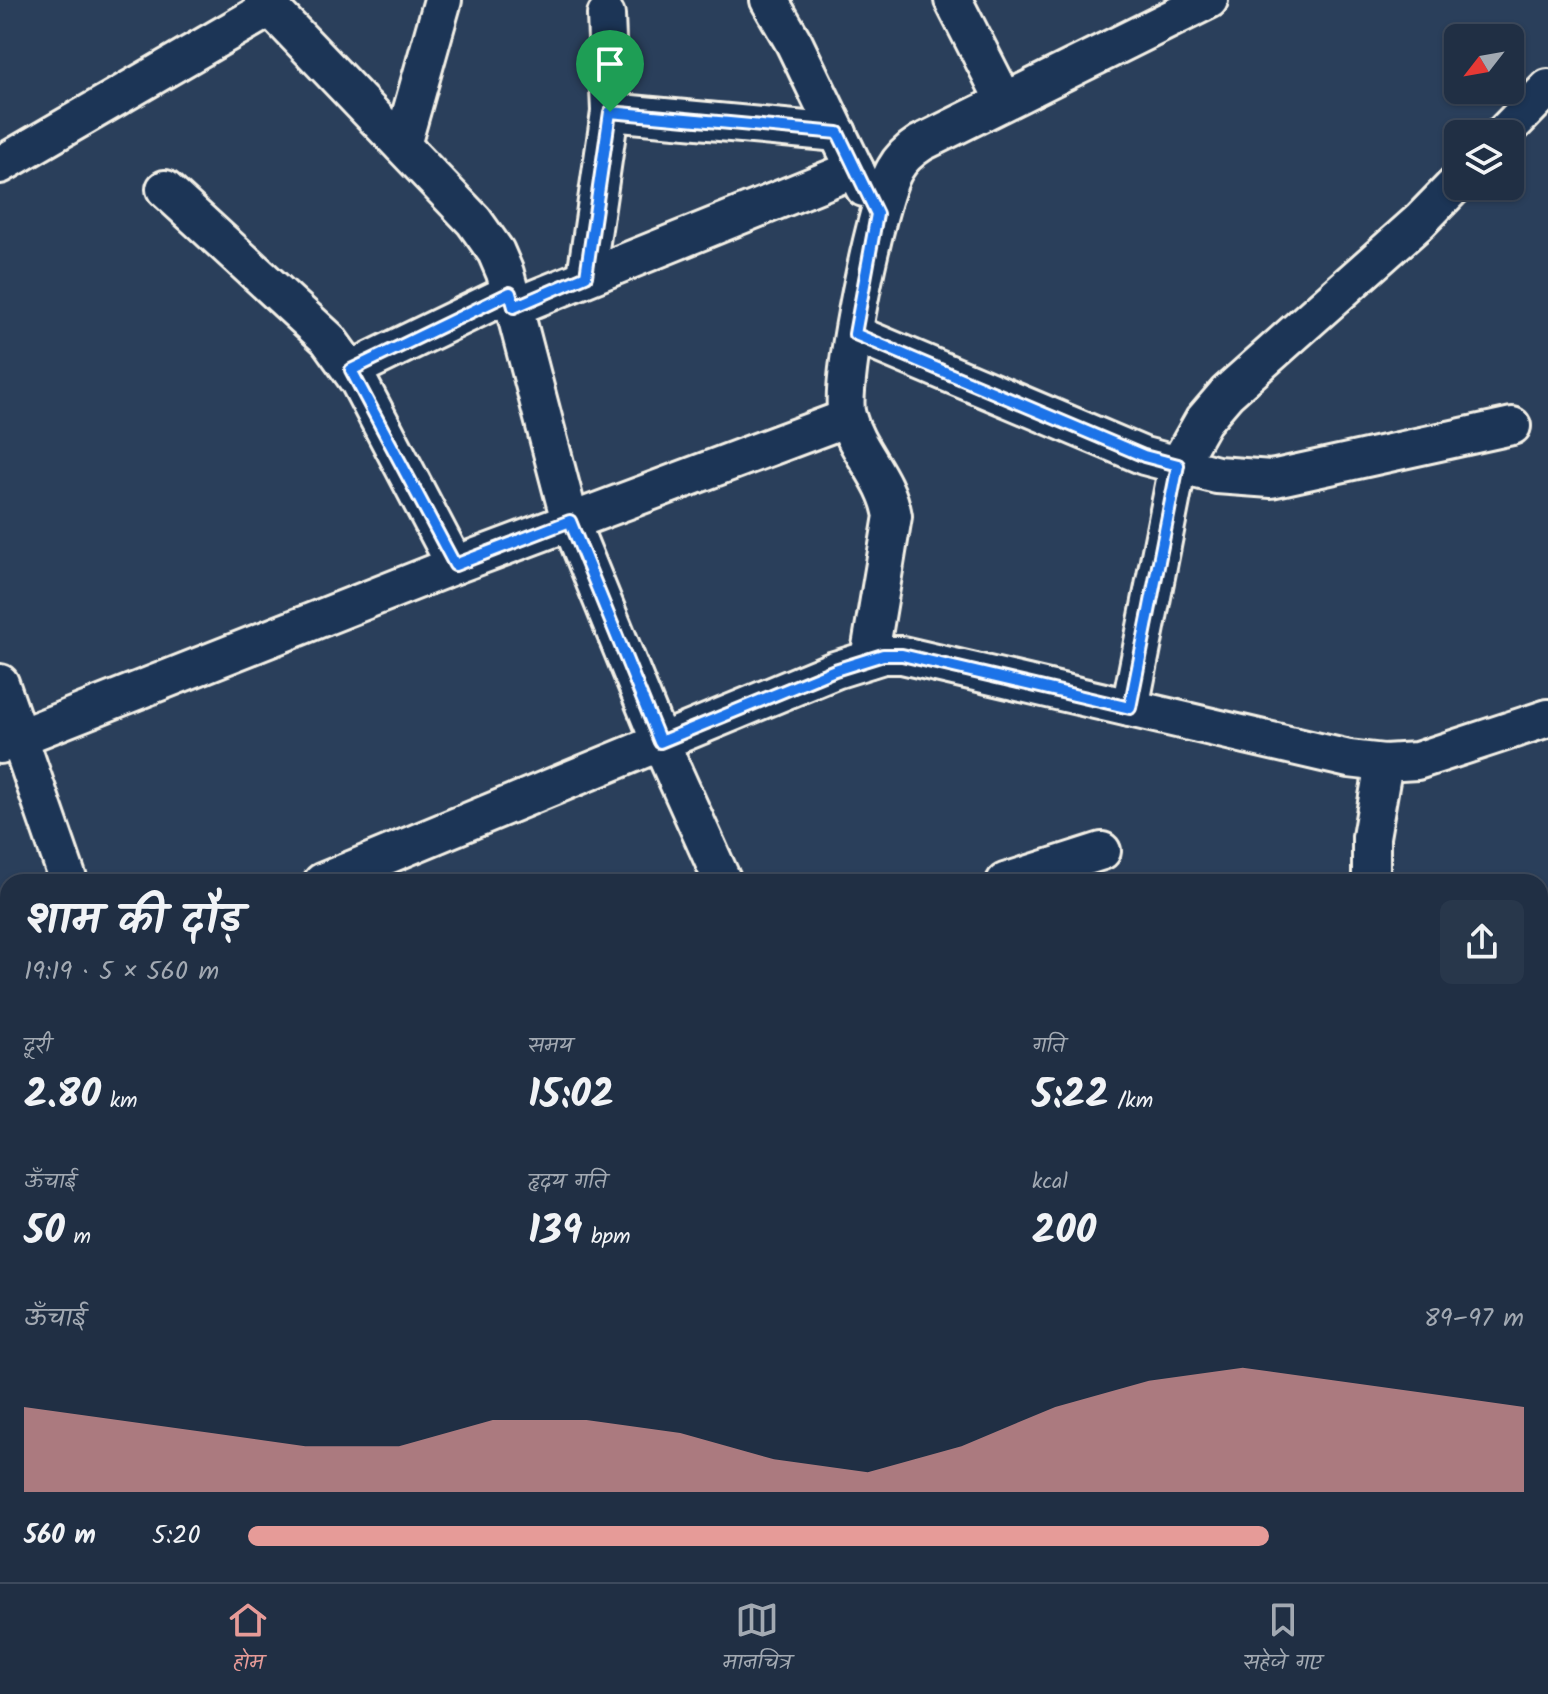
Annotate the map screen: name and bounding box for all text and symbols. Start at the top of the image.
north arrow [1444,24,1524,104]
map controls [1444,24,1524,200]
pin [576,30,644,112]
icon: arrive [588,42,632,86]
button: layers [1444,120,1524,200]
text: शाम की दौड़ [24,886,242,956]
button: share [1440,900,1524,984]
text: 19:19 · 5 × 560 m [24,951,219,993]
text: दूरी [24,1029,51,1064]
text: समय [528,1029,572,1064]
text: गति [1032,1029,1065,1064]
text: 2.80 [24,1064,101,1128]
text: 15:02 [528,1064,614,1128]
text: 5:22 [1032,1064,1109,1128]
text: km [101,1084,138,1119]
text: /km [1109,1084,1153,1119]
text: ऊँचाई [24,1165,77,1200]
text: हृदय गति [528,1165,607,1200]
text: kcal [1032,1165,1068,1200]
text: 50 [24,1200,65,1264]
text: 139 [528,1200,582,1264]
text: 200 [1032,1200,1096,1264]
text: m [65,1220,91,1255]
text: bpm [582,1220,631,1255]
text: ऊँचाई [24,1298,86,1340]
text: 89–97 m [1424,1298,1524,1340]
text: 560 m [24,1515,96,1557]
text: 5:20 [152,1515,200,1557]
tab: होम [226,1598,270,1681]
tab: मानचित्र [723,1598,791,1681]
tab: सहेजे गए [1243,1598,1322,1681]

